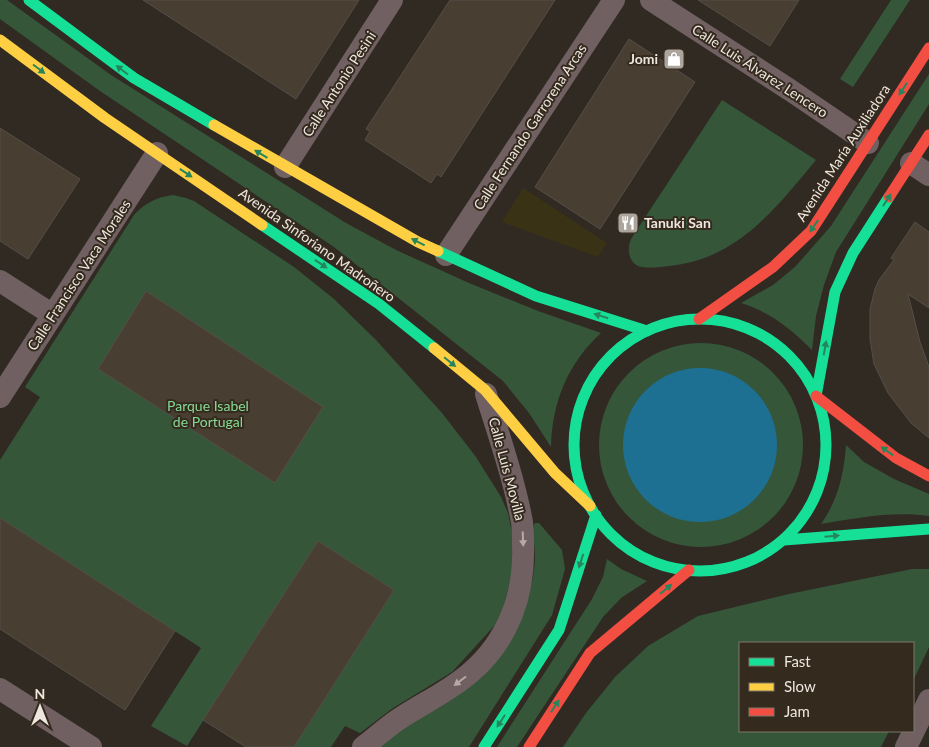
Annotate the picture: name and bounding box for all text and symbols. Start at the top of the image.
street label: Calle Luis Álvarez Lencero [689,20,831,121]
street label: Calle Antonio Pesini [298,28,379,140]
street label: Calle Fernando Garrorena Arcas [469,40,590,213]
shop icon: Jomi [662,47,686,71]
place label: Jomi [629,50,658,67]
one-way arrow [32,64,46,74]
one-way arrow [116,64,129,75]
street label: Avenida María Auxiliadora [792,81,893,224]
one-way arrow [898,82,907,96]
one-way arrow [255,149,268,158]
one-way arrow [179,168,193,178]
street label: Avenida Sinforiano Madroñero [236,184,399,305]
one-way arrow [882,194,892,207]
street label: Calle Francisco Vaca Morales [23,196,134,353]
restaurant icon: Tanuki San [616,211,640,235]
place label: Tanuki San [644,214,711,231]
one-way arrow [809,219,819,232]
one-way arrow [411,238,425,246]
one-way arrow [314,259,327,269]
one-way arrow [593,312,608,320]
one-way arrow [821,340,829,356]
one-way arrow [443,356,456,367]
park label: Parque Isabel de Portugal [167,397,249,430]
street label: Calle Luis Movilla [486,415,529,522]
one-way arrow [880,446,894,456]
one-way arrow [519,531,527,547]
one-way arrow [824,531,840,539]
one-way arrow [576,554,584,569]
one-way arrow [659,584,672,595]
legend [739,642,914,732]
text: Fast [784,652,811,670]
one-way arrow [454,675,467,686]
text: Slow [784,677,816,695]
north arrow [15,682,65,732]
text: N [35,685,45,702]
one-way arrow [551,699,560,713]
text: Jam [784,702,810,720]
one-way arrow [496,714,506,727]

